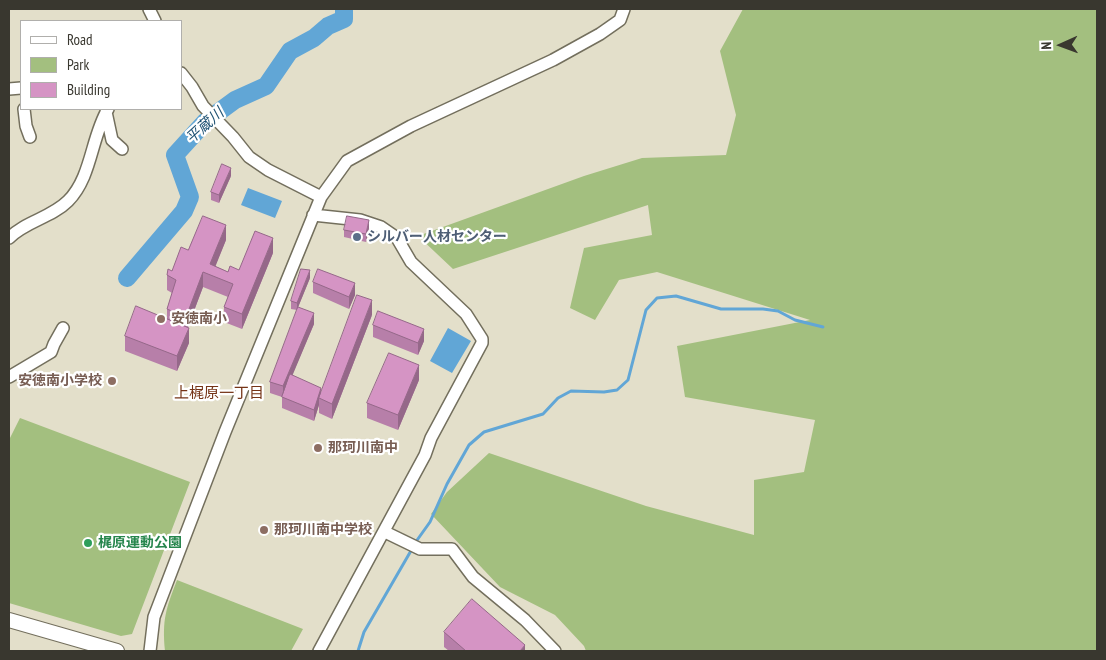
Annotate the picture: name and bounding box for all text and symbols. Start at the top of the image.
legend [20,20,182,110]
north arrow [1036,20,1086,70]
text: Road [67,30,93,49]
text: N [1037,41,1055,50]
text: Park [67,55,89,74]
text: Building [67,80,110,99]
water label: 平蔵川 [182,104,228,148]
place label: シルバー人材センター [367,229,507,245]
marker: シルバー人材センター [351,231,363,243]
place label: 安徳南小 [171,311,227,327]
marker: 安徳南小 [155,313,167,325]
place label: 安徳南小学校 [18,373,102,389]
marker: 安徳南小学校 [106,375,118,387]
district label: 上梶原一丁目 [174,385,264,403]
place label: 那珂川南中 [328,440,398,456]
marker: 那珂川南中 [312,442,324,454]
place label: 那珂川南中学校 [274,522,372,538]
marker: 那珂川南中学校 [258,524,270,536]
place label: 梶原運動公園 [98,535,182,551]
marker: 梶原運動公園 [82,537,94,549]

